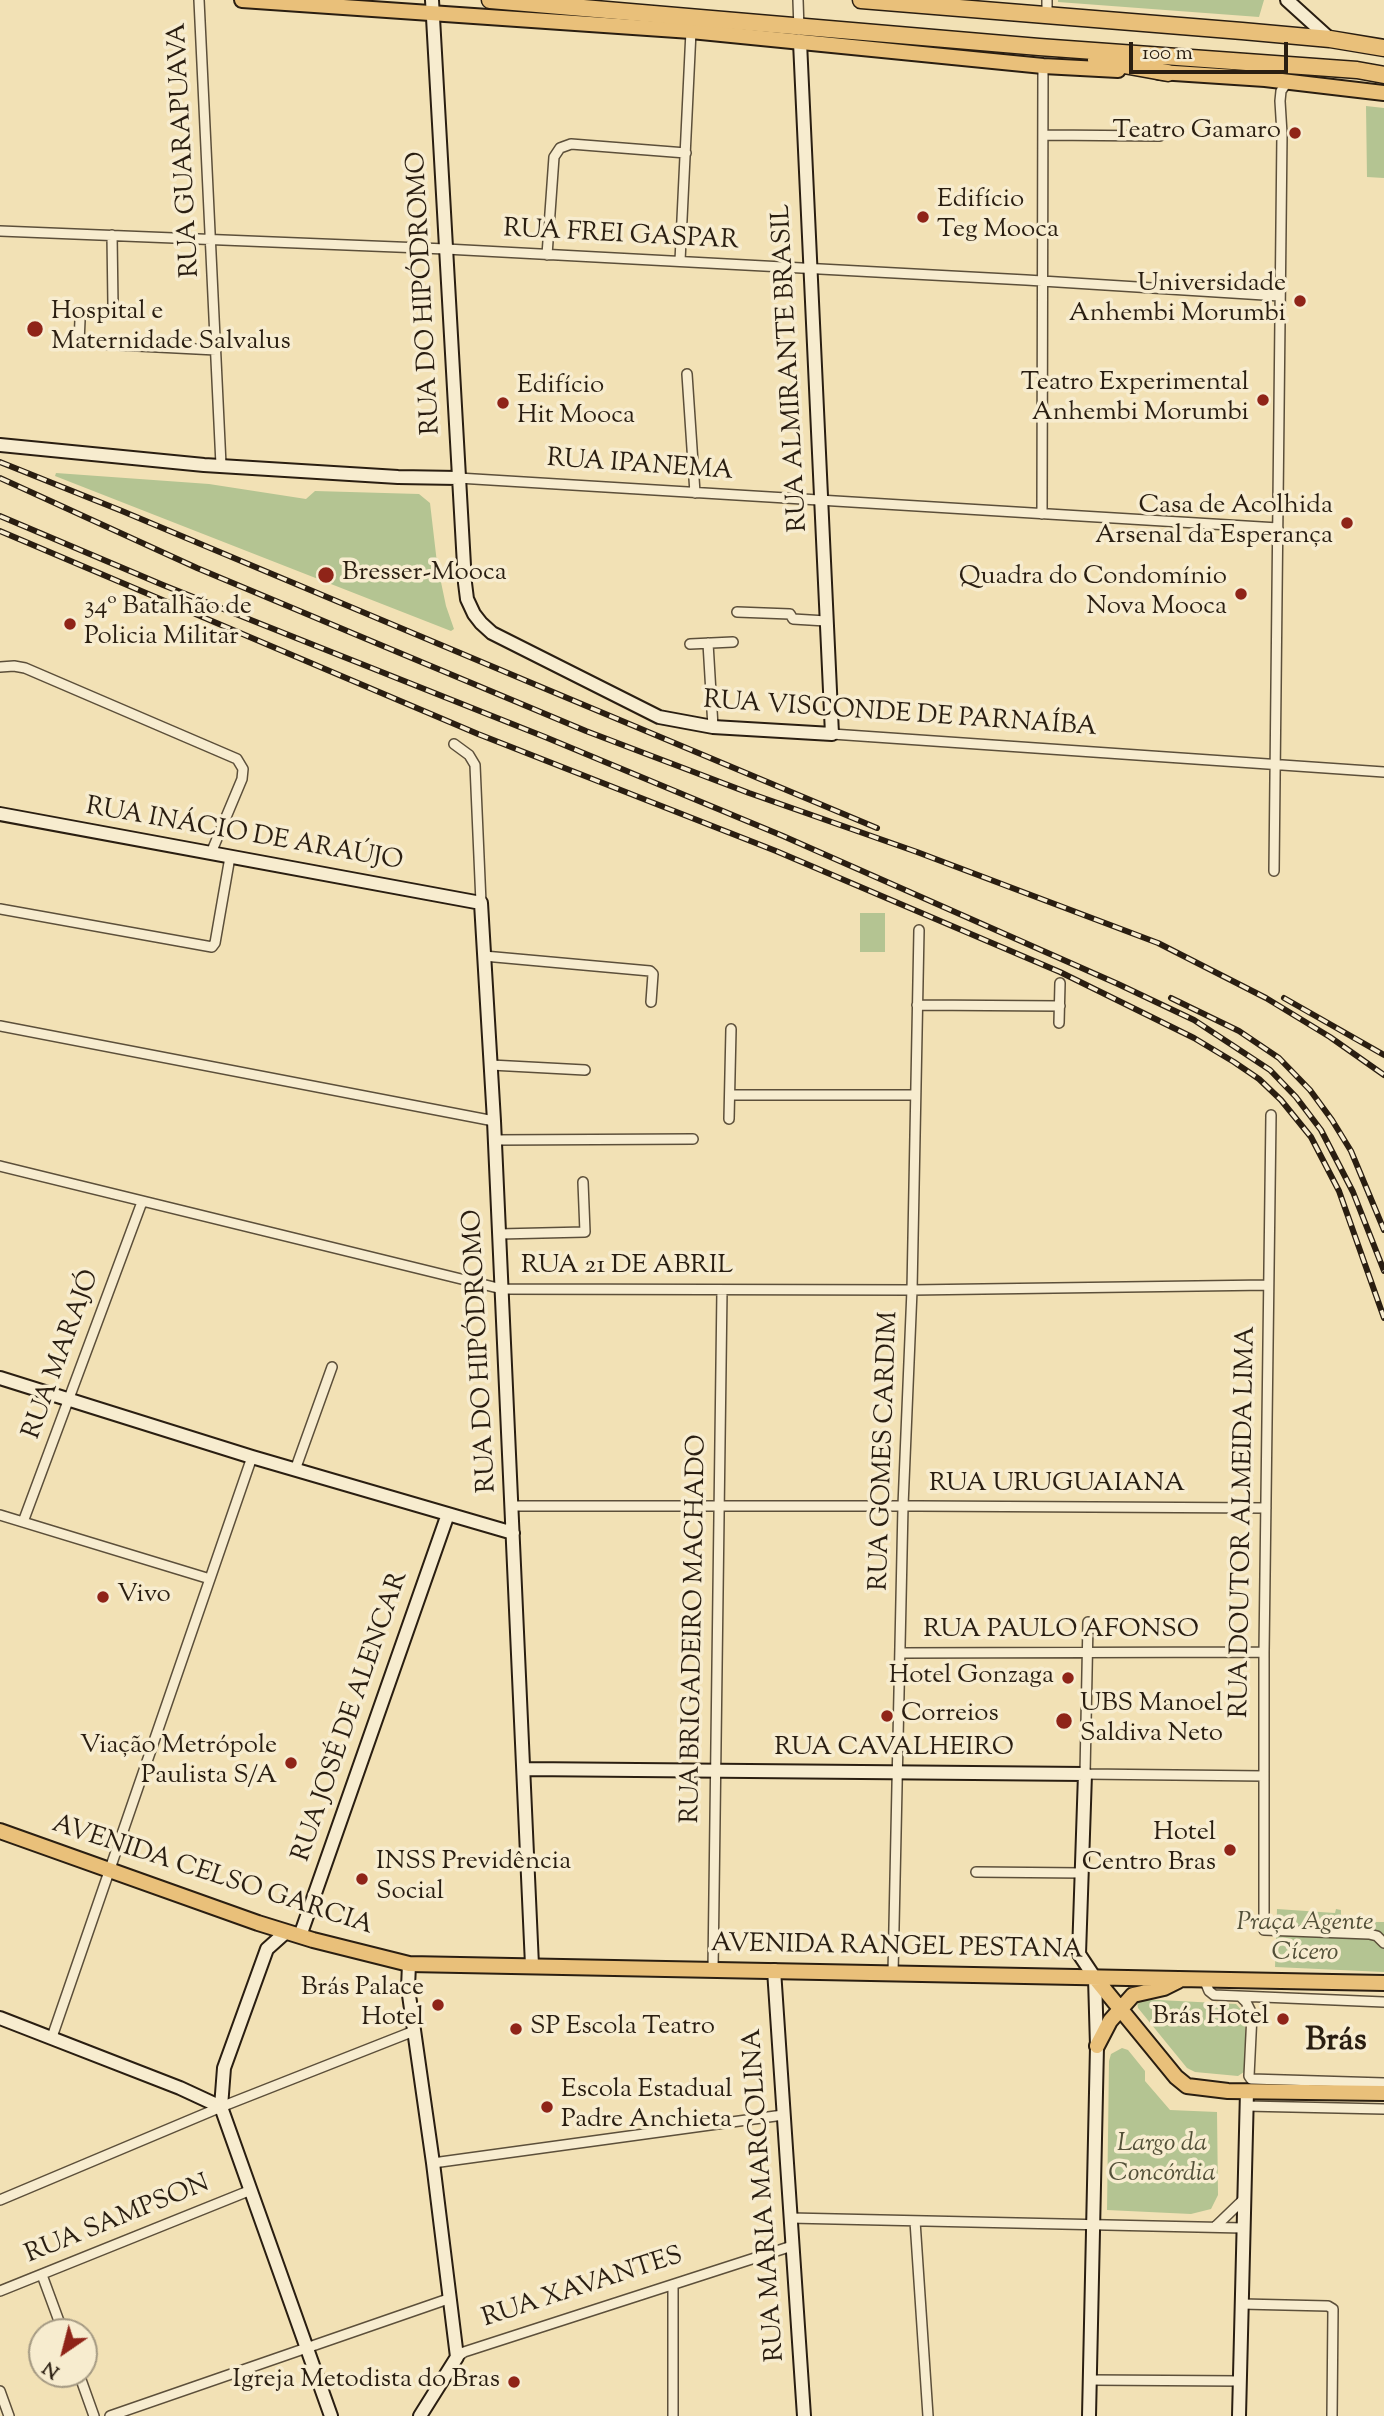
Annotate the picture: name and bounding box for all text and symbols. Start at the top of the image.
street label: RUA GUARAPUAVA [164,22,208,278]
scale bar [1132,28,1291,72]
text: 100 m [1142,39,1193,69]
place label: Teatro Gamaro [1112,117,1281,149]
marker: Teatro Gamaro [1287,125,1303,141]
street label: RUA DO HIPÓDROMO [403,151,449,435]
place label: Edifício Teg Mooca [937,186,1059,248]
street label: RUA ALMIRANTE BRASIL [768,203,816,533]
marker: Edifício Teg Mooca [915,209,931,225]
street label: RUA FREI GASPAR [502,215,740,259]
place label: Universidade Anhembi Morumbi [1069,270,1286,332]
marker: Universidade Anhembi Morumbi [1292,293,1308,309]
place label: Hospital e Maternidade Salvalus [51,298,291,360]
marker: Hospital e Maternidade Salvalus [25,319,45,339]
place label: Teatro Experimental Anhembi Morumbi [1021,369,1249,430]
place label: Edifício Hit Mooca [517,372,635,434]
marker: Teatro Experimental Anhembi Morumbi [1255,392,1271,408]
marker: Edifício Hit Mooca [495,395,511,411]
street label: RUA IPANEMA [546,445,734,489]
place label: Casa de Acolhida Arsenal da Esperança [1095,492,1333,554]
marker: Casa de Acolhida Arsenal da Esperança [1339,515,1355,531]
place label: Bresser-Mooca [342,559,507,591]
place label: Quadra do Condomínio Nova Mooca [959,563,1227,624]
marker: Bresser-Mooca [316,565,336,585]
marker: Quadra do Condomínio Nova Mooca [1233,586,1249,602]
place label: 34º Batalhão de Policia Militar [84,593,252,654]
marker: 34º Batalhão de Policia Militar [62,616,78,632]
street label: RUA VISCONDE DE PARNAÍBA [702,687,1098,745]
street label: RUA INÁCIO DE ARAÚJO [83,793,405,879]
street label: RUA DO HIPÓDROMO [459,1209,505,1493]
street label: RUA 21 DE ABRIL [521,1252,733,1284]
street label: RUA MARAJÓ [18,1266,108,1444]
street label: RUA GOMES CARDIM [866,1311,906,1591]
street label: RUA DOUTOR ALMEIDA LIMA [1226,1326,1264,1718]
street label: RUA BRIGADEIRO MACHADO [677,1434,715,1824]
street label: RUA URUGUAIANA [929,1470,1185,1502]
street label: RUA JOSÉ DE ALENCAR [288,1568,416,1866]
place label: Vivo [117,1581,171,1613]
marker: Vivo [95,1589,111,1605]
street label: RUA PAULO AFONSO [923,1616,1199,1648]
place label: Hotel Gonzaga [889,1662,1054,1694]
marker: Hotel Gonzaga [1060,1670,1076,1686]
place label: UBS Manoel Saldiva Neto [1080,1690,1223,1752]
place label: Correios [901,1700,999,1732]
marker: Correios [879,1708,895,1724]
marker: UBS Manoel Saldiva Neto [1054,1711,1074,1731]
place label: Viação Metrópole Paulista S/A [80,1732,277,1794]
street label: RUA CAVALHEIRO [774,1734,1014,1766]
marker: Viação Metrópole Paulista S/A [283,1755,299,1771]
street label: AVENIDA CELSO GARCIA [47,1810,377,1944]
place label: Hotel Centro Bras [1082,1819,1216,1881]
marker: Hotel Centro Bras [1222,1842,1238,1858]
place label: INSS Previdência Social [376,1848,571,1910]
marker: INSS Previdência Social [354,1871,370,1887]
park label: Praça Agente Cícero [1236,1909,1374,1970]
street label: AVENIDA RANGEL PESTANA [710,1930,1084,1968]
place label: Brás Palace Hotel [301,1974,424,2036]
marker: Brás Palace Hotel [430,1997,446,2013]
place label: Brás Hotel [1152,2003,1269,2035]
marker: Brás Hotel [1275,2011,1291,2027]
place label: SP Escola Teatro [530,2013,715,2045]
marker: SP Escola Teatro [508,2021,524,2037]
district label: Brás [1305,2023,1367,2063]
street label: RUA MARIA MARCOLINA [739,2027,793,2363]
place label: Escola Estadual Padre Anchieta [561,2076,733,2138]
marker: Escola Estadual Padre Anchieta [539,2099,555,2115]
park label: Largo da Concórdia [1108,2130,1216,2192]
street label: RUA SAMPSON [21,2170,215,2272]
street label: RUA XAVANTES [479,2242,687,2336]
north arrow [28,2318,98,2388]
text: N [38,2354,66,2384]
place label: Igreja Metodista do Bras [233,2366,500,2398]
marker: Igreja Metodista do Bras [506,2374,522,2390]

